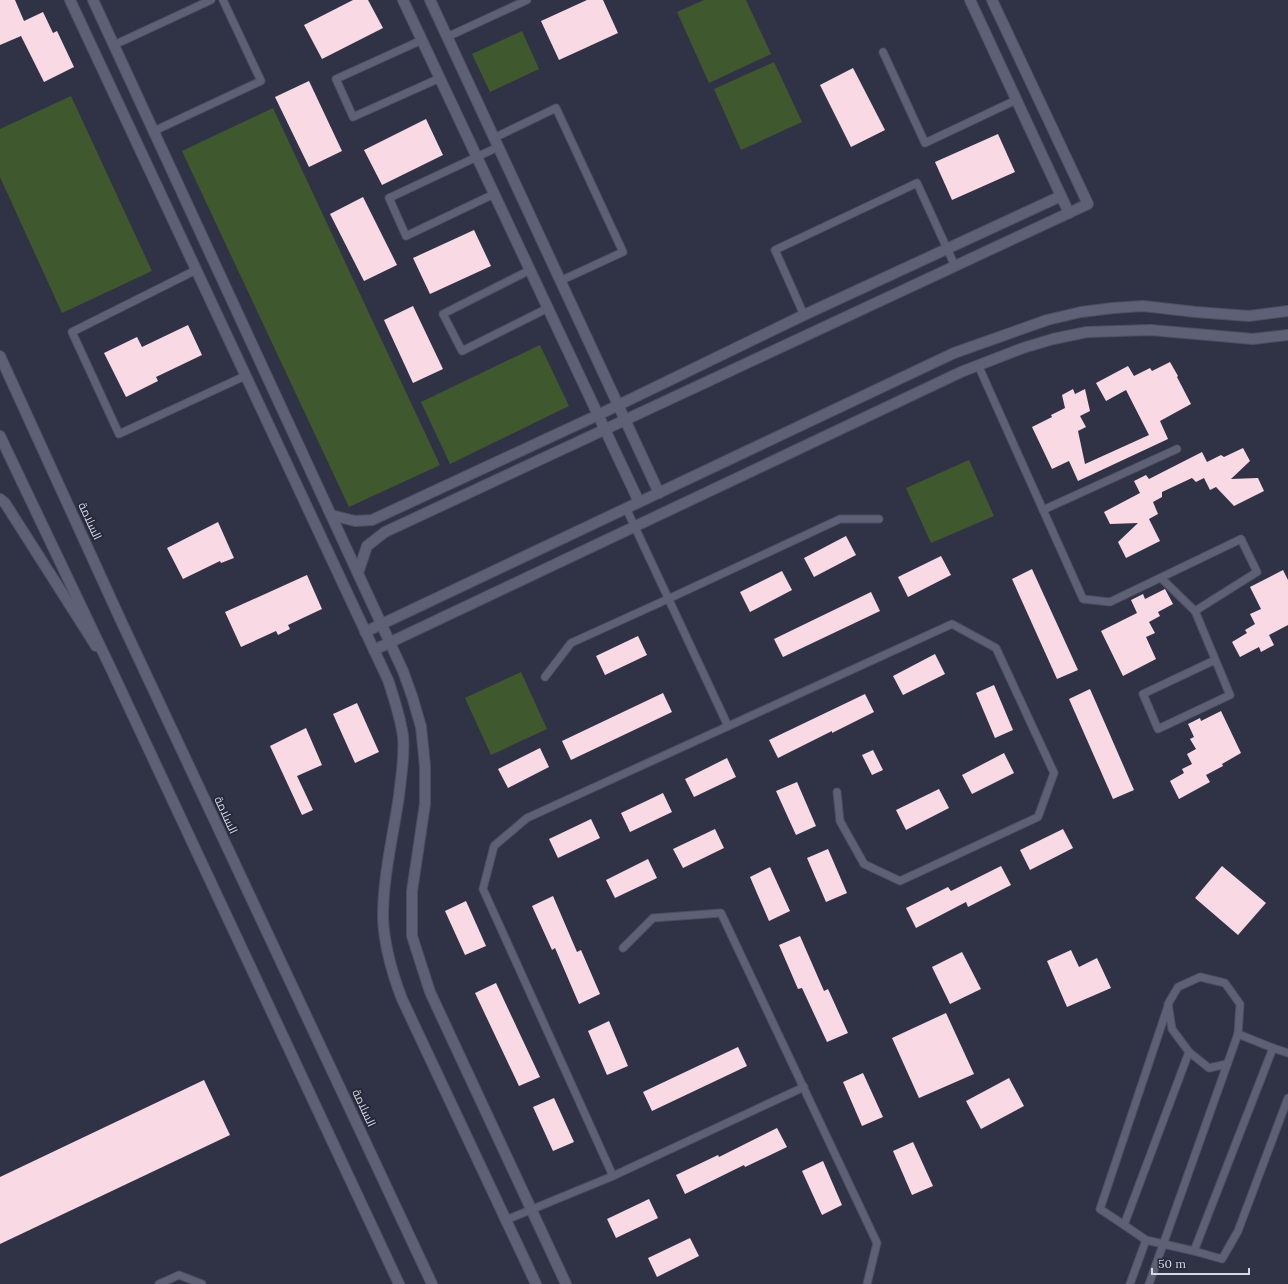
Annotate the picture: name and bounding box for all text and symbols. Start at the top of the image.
street label: السلامة [75,500,106,542]
street label: السلامة [211,794,242,836]
street label: السلامة [349,1087,380,1129]
scale bar [1152,1250,1249,1276]
text: 50 m [1158,1256,1186,1271]

